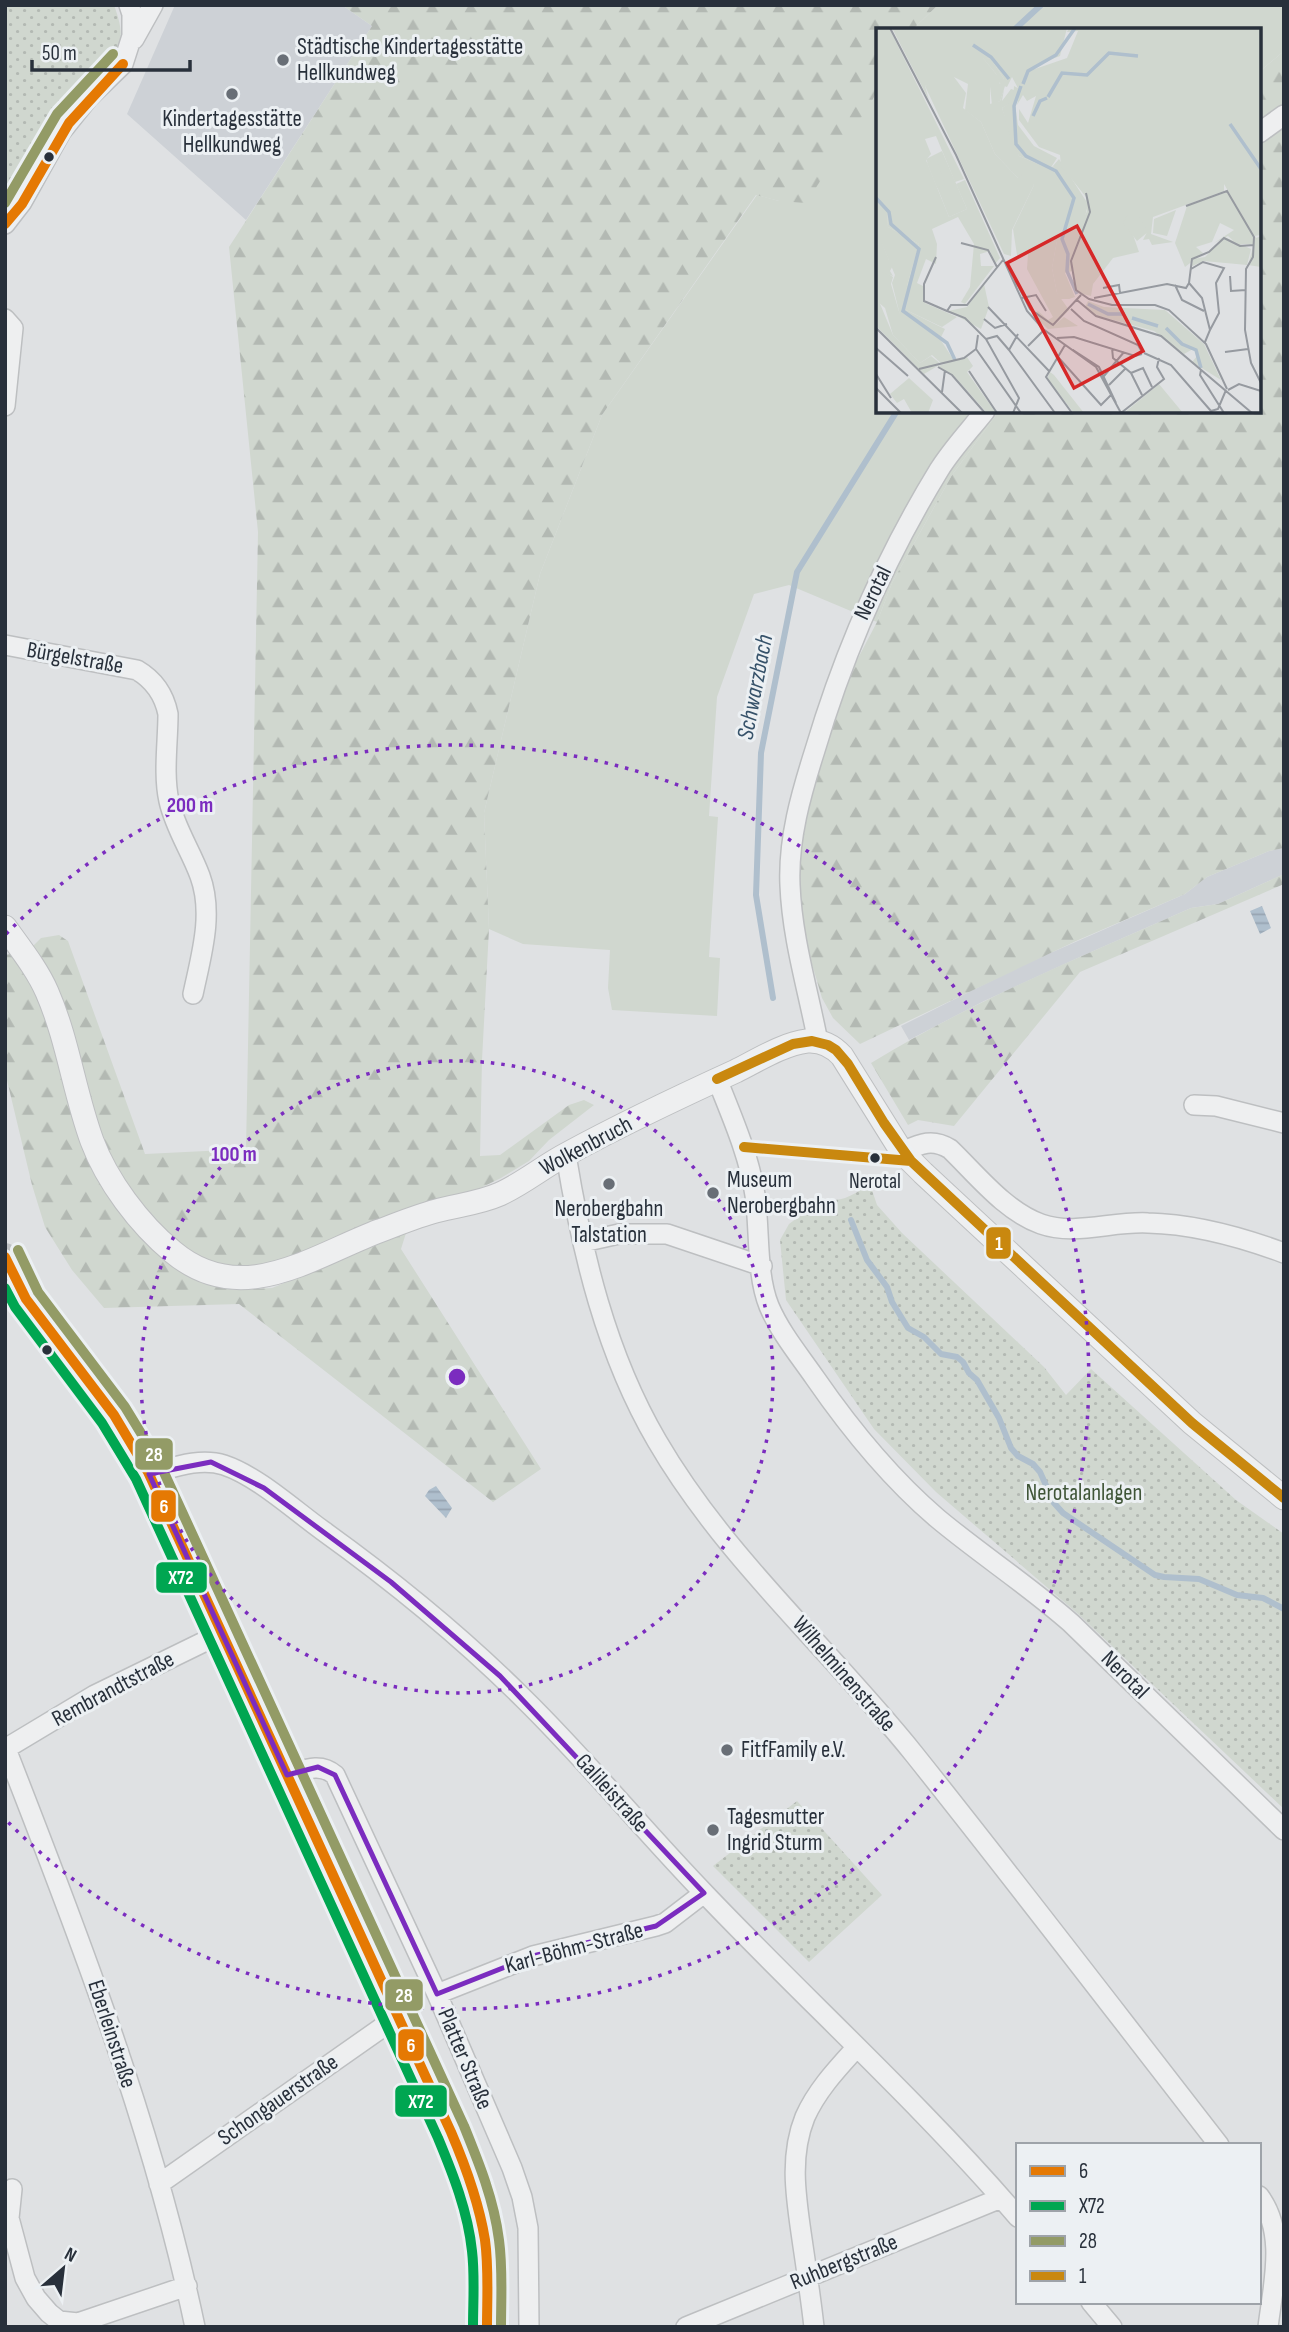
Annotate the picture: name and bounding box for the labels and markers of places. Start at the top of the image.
place label: Städtische Kindertagesstätte Hellkundweg [297,33,523,87]
marker: Städtische Kindertagesstätte Hellkundweg [275,52,291,68]
marker: Kindertagesstätte Hellkundweg [224,86,240,102]
place label: Kindertagesstätte Hellkundweg [162,105,302,159]
unlabelled marker [42,150,56,164]
marker: Nerotal [868,1151,882,1165]
place label: Museum Nerobergbahn [727,1166,836,1220]
place label: Nerotal [849,1169,901,1194]
marker: Nerobergbahn Talstation [601,1176,617,1192]
marker: Museum Nerobergbahn [705,1185,721,1201]
place label: Nerobergbahn Talstation [555,1195,663,1249]
unlabelled marker [40,1343,54,1357]
centre of rings [445,1365,469,1389]
place label: FitfFamily e.V. [741,1736,846,1764]
marker: FitfFamily e.V. [719,1742,735,1758]
place label: Tagesmutter Ingrid Sturm [727,1803,825,1857]
marker: Tagesmutter Ingrid Sturm [705,1822,721,1838]

